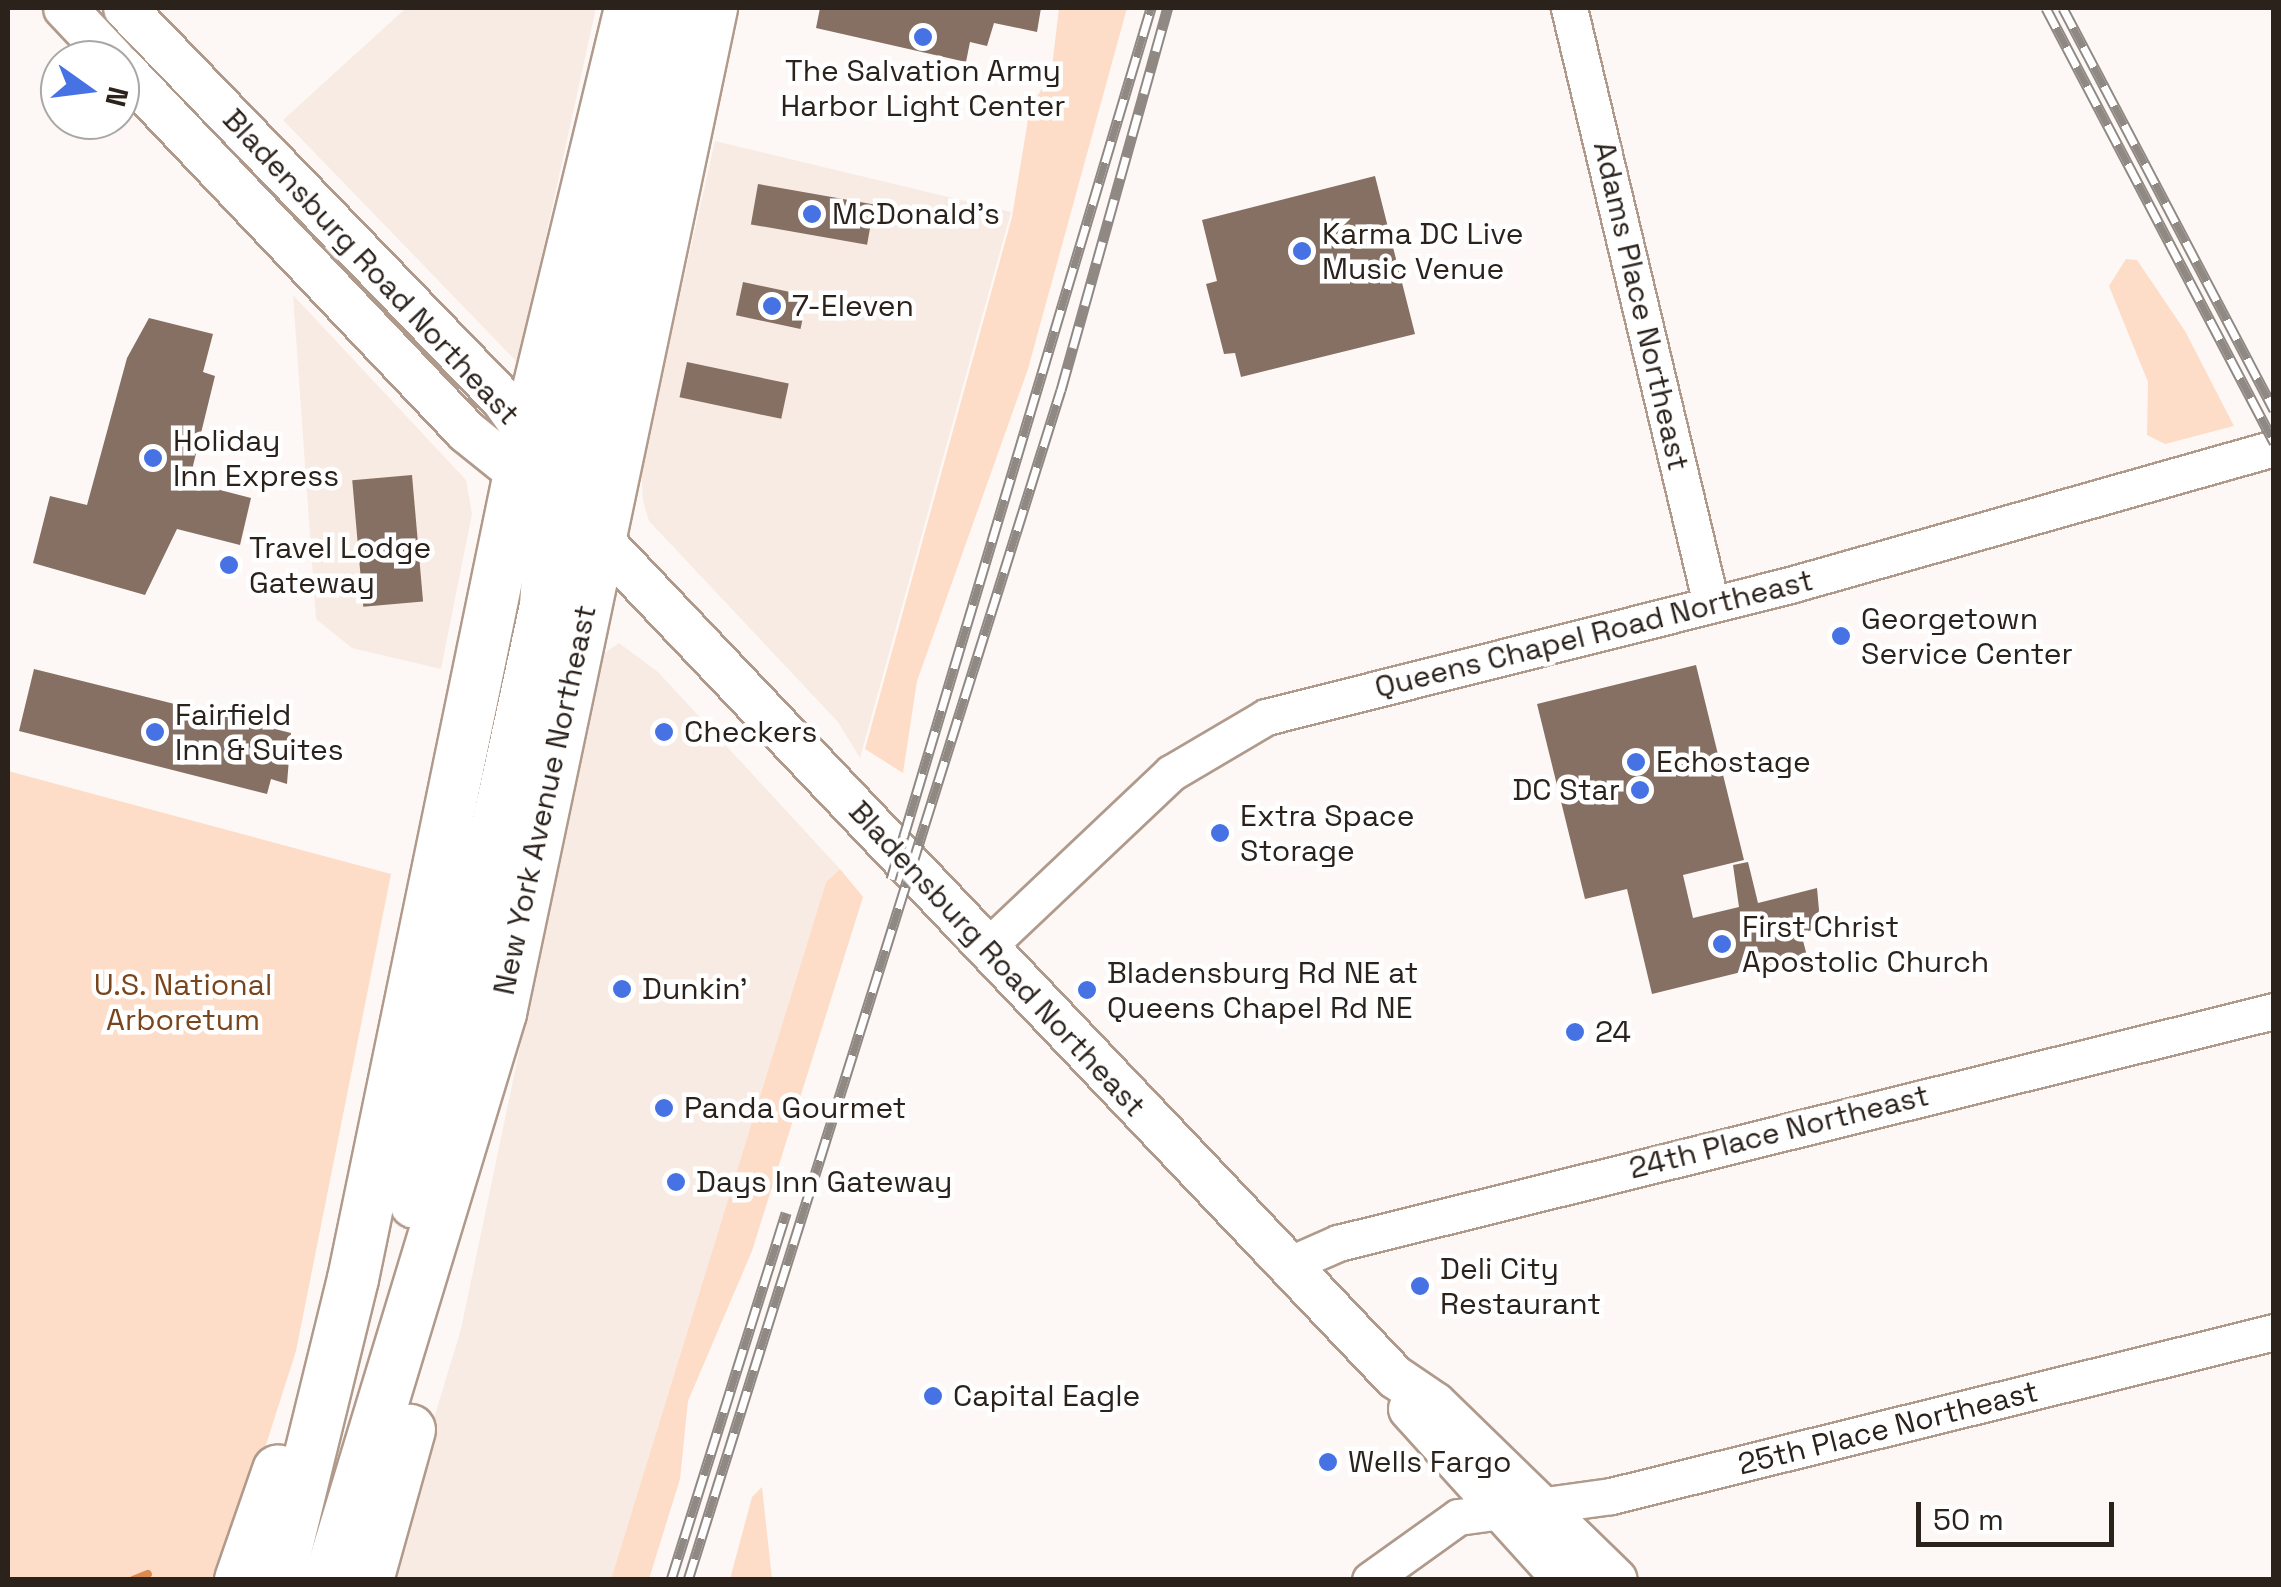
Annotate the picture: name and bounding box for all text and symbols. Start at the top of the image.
marker: The Salvation Army Harbor Light Center [912,26,934,48]
north arrow [40,40,140,140]
place label: The Salvation Army Harbor Light Center [781,53,1065,124]
text: N [97,83,137,110]
street label: Bladensburg Road Northeast [215,102,527,432]
street label: Adams Place Northeast [1586,138,1696,474]
place label: McDonald's [832,196,1000,232]
marker: McDonald's [801,203,823,225]
place label: Karma DC Live Music Venue [1322,216,1524,286]
marker: Karma DC Live Music Venue [1291,240,1313,262]
place label: 7-Eleven [792,288,914,324]
marker: 7-Eleven [761,295,783,317]
place label: Holiday Inn Express [173,423,339,494]
marker: Holiday Inn Express [142,447,164,469]
place label: Travel Lodge Gateway [249,530,431,600]
marker: Travel Lodge Gateway [218,554,240,576]
street label: Queens Chapel Road Northeast [1371,562,1817,706]
street label: New York Avenue Northeast [486,601,604,999]
place label: Georgetown Service Center [1861,601,2073,672]
marker: Georgetown Service Center [1830,625,1852,647]
place label: Fairfield Inn & Suites [175,697,344,768]
place label: Checkers [684,714,817,750]
marker: Fairfield Inn & Suites [144,721,166,743]
marker: Checkers [653,721,675,743]
place label: Echostage [1656,744,1811,780]
marker: Echostage [1625,751,1647,773]
place label: DC Star [1512,772,1620,808]
marker: DC Star [1629,779,1651,801]
street label: Bladensburg Road Northeast [841,794,1153,1124]
place label: Extra Space Storage [1240,798,1414,868]
marker: Extra Space Storage [1209,822,1231,844]
place label: First Christ Apostolic Church [1742,909,1989,980]
marker: First Christ Apostolic Church [1711,933,1733,955]
place label: Bladensburg Rd NE at Queens Chapel Rd NE [1107,955,1418,1026]
park label: U.S. National Arboretum [93,967,273,1038]
place label: Dunkin' [642,971,747,1007]
marker: Dunkin' [611,978,633,1000]
marker: Bladensburg Rd NE at Queens Chapel Rd NE [1076,979,1098,1001]
place label: 24 [1595,1014,1631,1050]
marker: 24 [1564,1021,1586,1043]
street label: 24th Place Northeast [1625,1077,1933,1187]
place label: Panda Gourmet [684,1090,906,1126]
marker: Panda Gourmet [653,1097,675,1119]
place label: Days Inn Gateway [696,1164,952,1200]
marker: Days Inn Gateway [665,1171,687,1193]
place label: Deli City Restaurant [1440,1251,1601,1322]
marker: Deli City Restaurant [1409,1275,1431,1297]
street label: 25th Place Northeast [1734,1373,2042,1483]
place label: Capital Eagle [953,1378,1140,1414]
marker: Capital Eagle [922,1385,944,1407]
place label: Wells Fargo [1348,1444,1512,1480]
marker: Wells Fargo [1317,1451,1339,1473]
scale bar [1921,1482,2118,1544]
text: 50 m [1933,1500,2004,1539]

